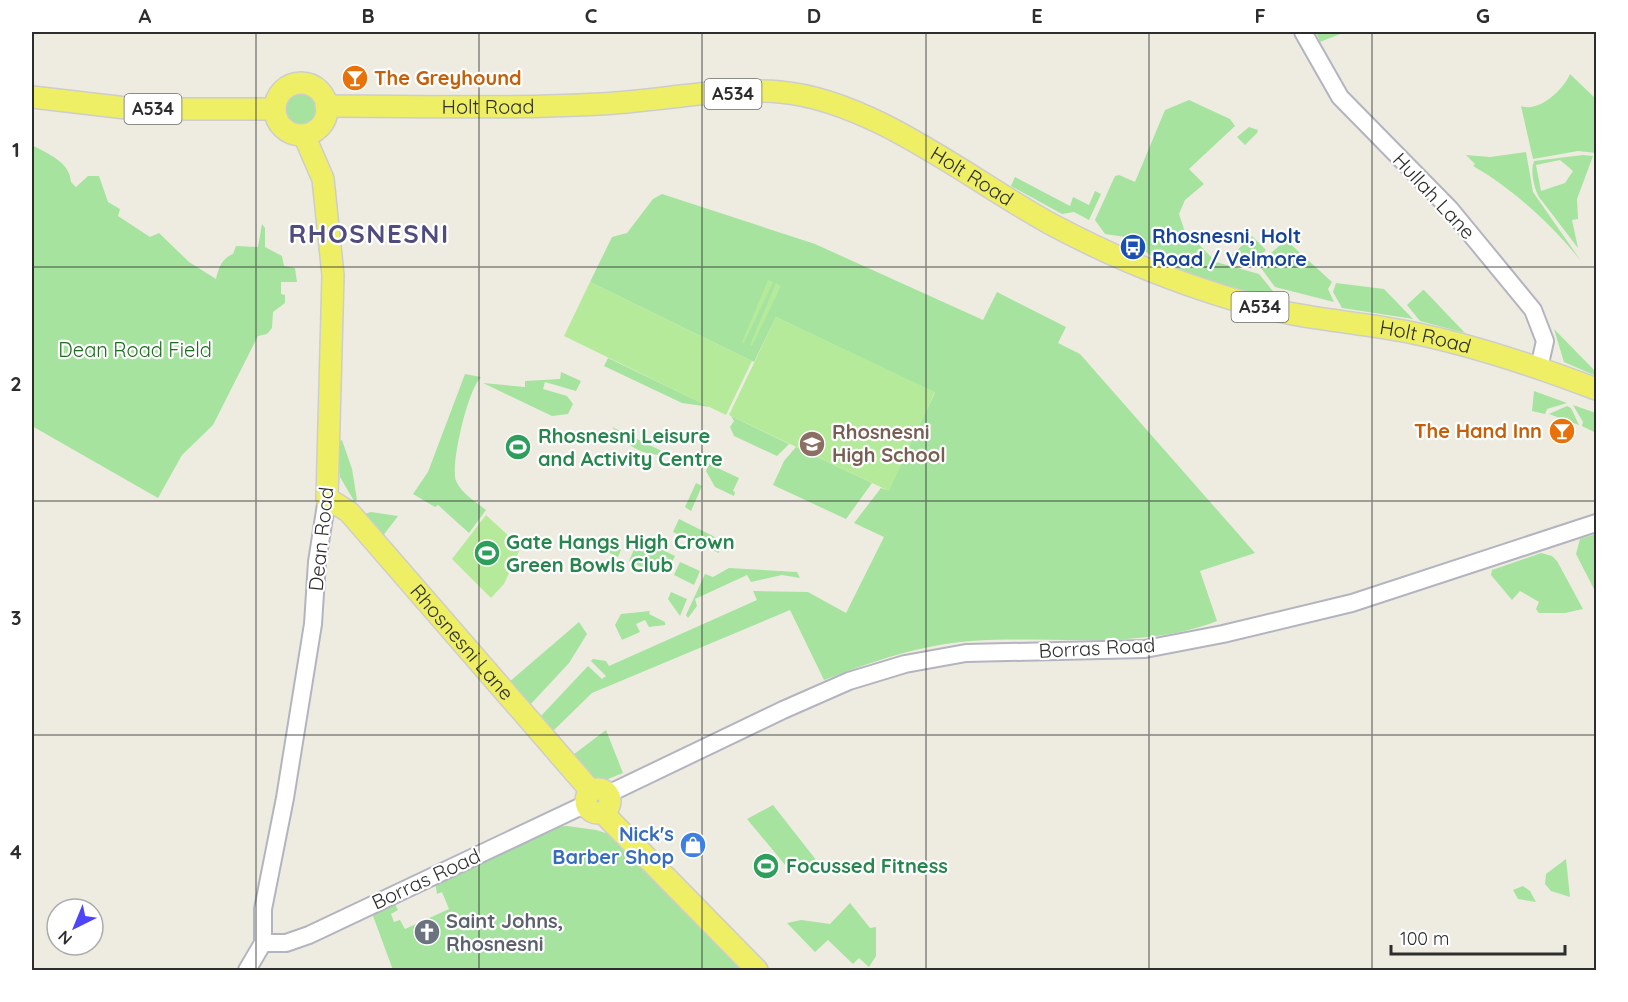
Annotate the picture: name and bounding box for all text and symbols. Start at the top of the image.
text: A [139,3,152,28]
text: B [361,3,375,28]
text: C [585,3,598,28]
text: D [807,3,821,28]
text: E [1031,3,1043,28]
text: F [1254,3,1266,28]
text: G [1476,3,1490,28]
bar icon: The Greyhound [340,63,370,93]
place label: The Greyhound [374,65,522,90]
road number: A534 [704,79,762,109]
street label: Holt Road [441,93,535,119]
road number: A534 [124,94,182,124]
text: 1 [12,137,20,162]
street label: Holt Road [926,140,1018,211]
street label: Hullah Lane [1388,147,1481,244]
district label: RHOSNESNI [288,217,450,250]
place label: Rhosnesni, Holt Road / Velmore [1152,223,1307,271]
bus stop icon: Rhosnesni, Holt Road / Velmore [1118,232,1148,262]
road number: A534 [1232,292,1288,322]
street label: Holt Road [1378,314,1474,359]
park label: Dean Road Field [58,337,212,362]
text: 2 [10,371,22,396]
bar icon: The Hand Inn [1547,416,1577,446]
place label: The Hand Inn [1414,418,1542,443]
place label: Rhosnesni High School [832,419,946,467]
place label: Rhosnesni Leisure and Activity Centre [538,423,723,471]
school or university icon: Rhosnesni High School [797,429,827,459]
sports icon: Rhosnesni Leisure and Activity Centre [503,432,533,462]
street label: Dean Road [303,486,338,592]
place label: Gate Hangs High Crown Green Bowls Club [506,529,735,577]
sports icon: Gate Hangs High Crown Green Bowls Club [472,538,502,568]
street label: Rhosnesni Lane [405,579,519,705]
text: 3 [11,605,21,630]
street label: Borras Road [1038,632,1156,663]
place label: Nick's Barber Shop [552,821,674,869]
shop icon: Nick's Barber Shop [678,830,708,860]
text: 4 [10,839,22,864]
street label: Borras Road [368,843,484,915]
sports icon: Focussed Fitness [751,851,781,881]
place label: Focussed Fitness [786,853,948,878]
north arrow [45,897,105,957]
place label: Saint Johns, Rhosnesni [446,908,563,956]
church icon: Saint Johns, Rhosnesni [412,917,442,947]
scale bar [1391,918,1565,956]
text: N [54,927,76,949]
text: 100 m [1400,927,1449,950]

